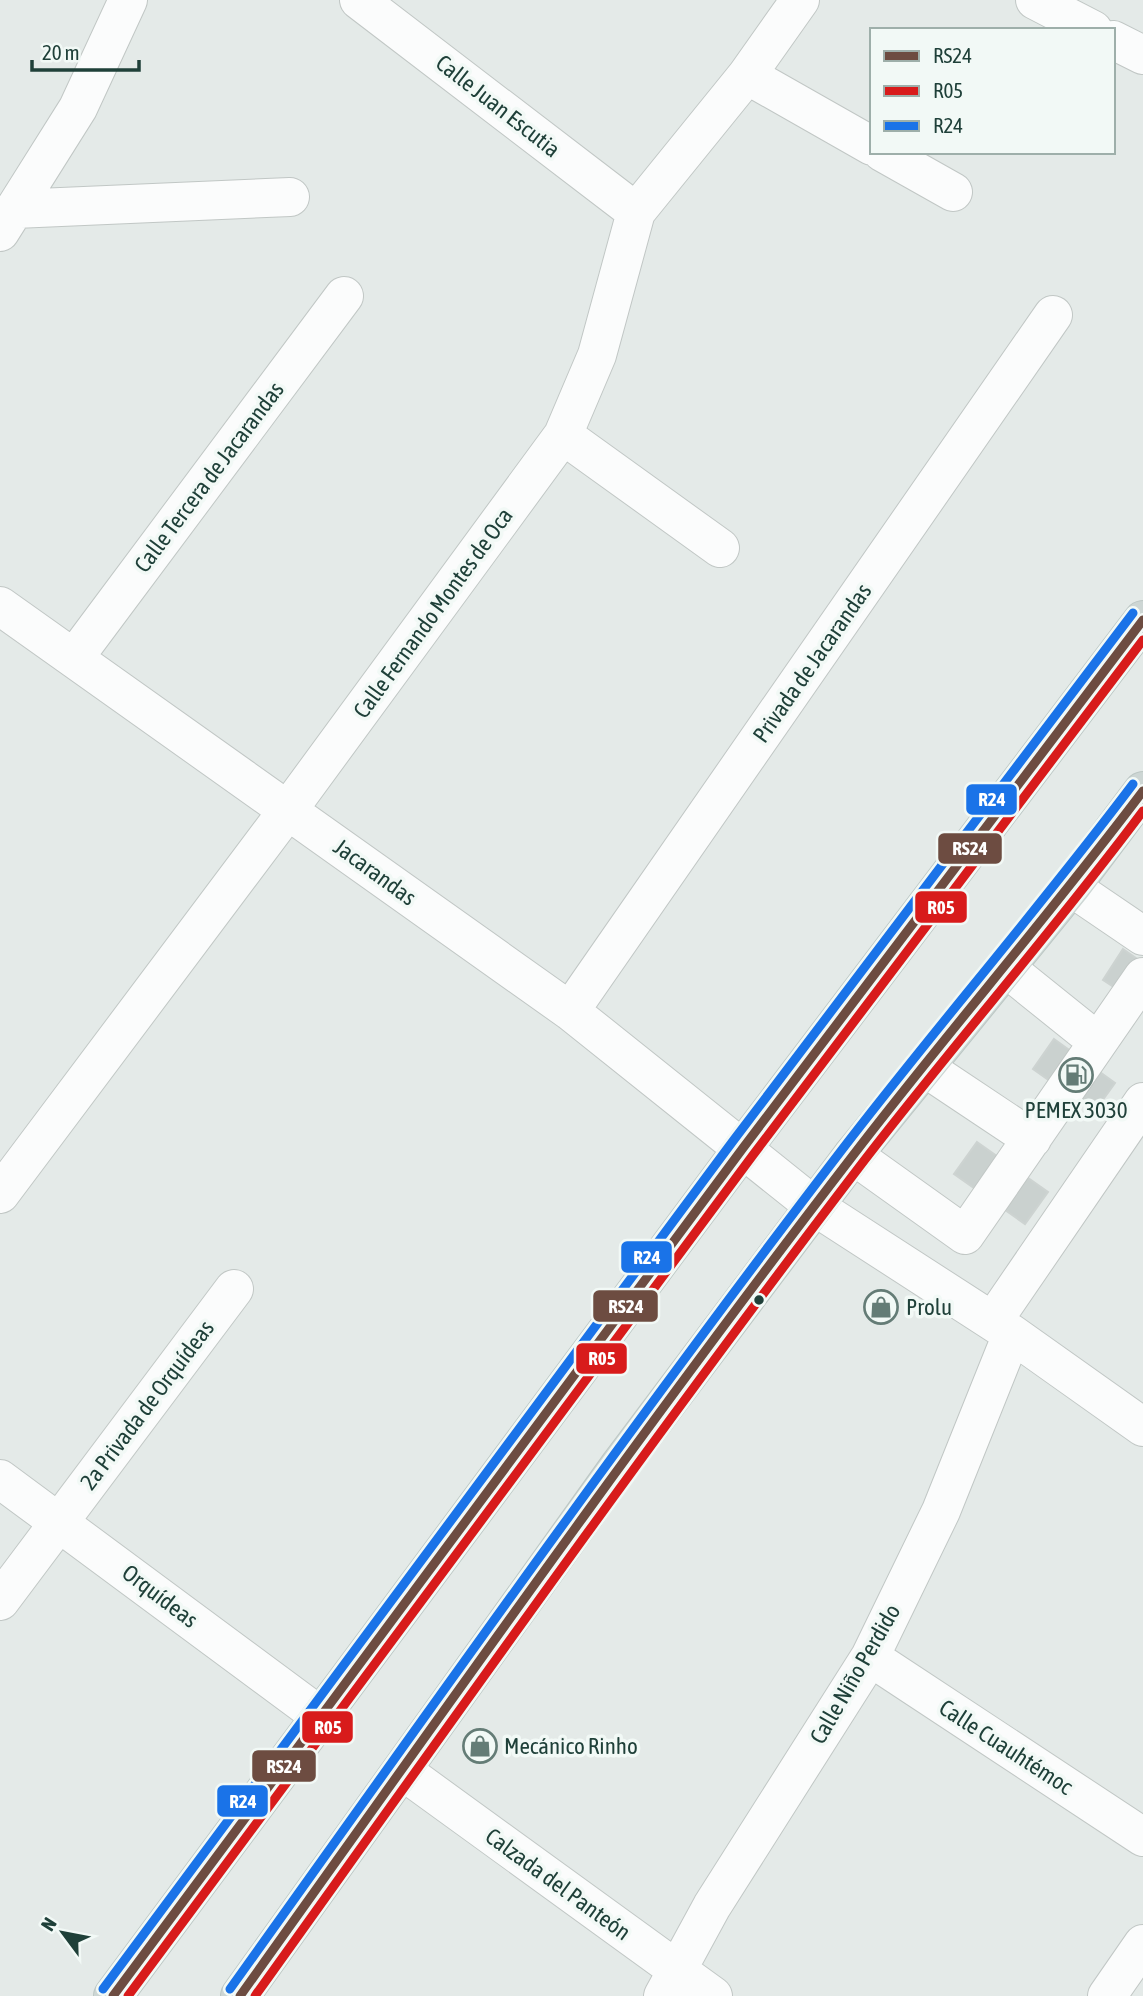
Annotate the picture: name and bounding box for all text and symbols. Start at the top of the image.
scale bar [32,28,138,72]
legend [870,28,1115,154]
text: 20 m [42,40,80,64]
text: RS24 [933,43,972,67]
street label: Calle Juan Escutia [431,50,565,162]
text: R05 [933,78,963,102]
text: R24 [933,113,963,137]
street label: Calle Tercera de Jacarandas [129,377,289,577]
street label: Calle Fernando Montes de Oca [348,503,518,723]
street label: Privada de Jacarandas [748,579,876,747]
line badge: R24 [965,783,1018,816]
text: R24 [978,788,1006,810]
line badge: RS24 [937,832,1003,865]
street label: Jacarandas [329,834,421,910]
text: RS24 [952,837,988,859]
line badge: R05 [914,890,968,924]
text: R05 [927,896,955,918]
fuel station icon: PEMEX 3030 [1057,1056,1095,1094]
place label: PEMEX 3030 [1024,1097,1128,1123]
line badge: R24 [620,1240,673,1274]
text: R24 [633,1246,661,1268]
shop icon: Prolu [862,1288,900,1326]
line badge: RS24 [592,1289,659,1323]
unlabelled marker [752,1293,766,1307]
place label: Prolu [906,1294,952,1320]
text: RS24 [608,1295,644,1317]
street label: 2a Privada de Orquídeas [75,1315,219,1495]
line badge: R05 [575,1342,628,1375]
text: R05 [588,1347,616,1369]
street label: Orquídeas [117,1559,203,1633]
street label: Calle Niño Perdido [805,1600,905,1748]
street label: Calle Cuauhtémoc [934,1694,1078,1800]
line badge: R05 [301,1710,354,1744]
text: R05 [314,1716,342,1738]
shop icon: Mecánico Rinho [461,1727,499,1765]
place label: Mecánico Rinho [504,1733,638,1759]
line badge: RS24 [251,1749,317,1783]
text: RS24 [266,1755,302,1777]
line badge: R24 [216,1784,269,1818]
text: R24 [229,1790,257,1812]
street label: Calzada del Panteón [480,1823,636,1945]
north arrow [28,1898,98,1968]
text: N [36,1913,61,1935]

